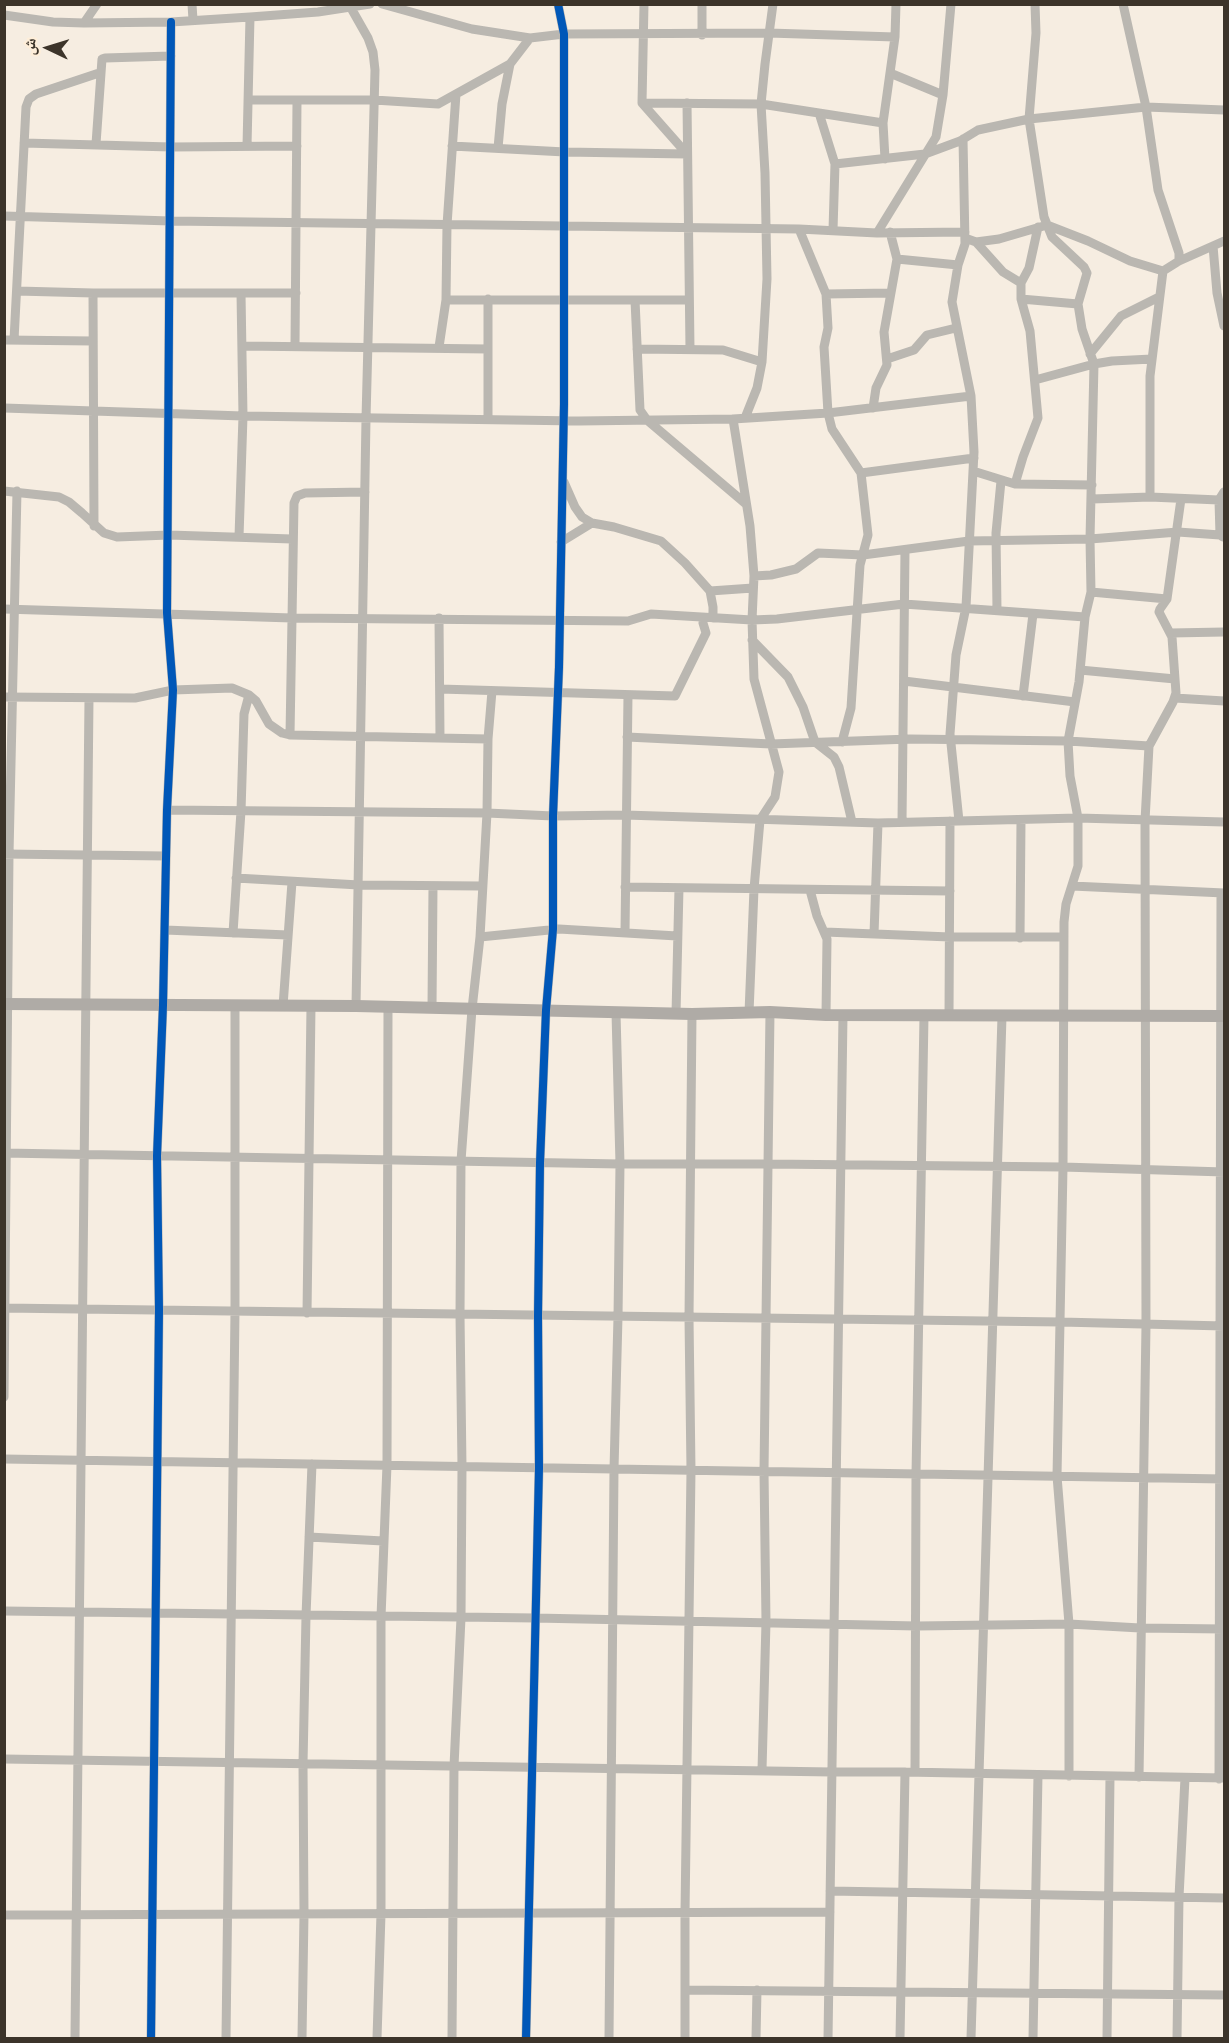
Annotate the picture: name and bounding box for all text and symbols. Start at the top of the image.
north arrow [18,18,78,78]
text: ش [19,38,40,56]

